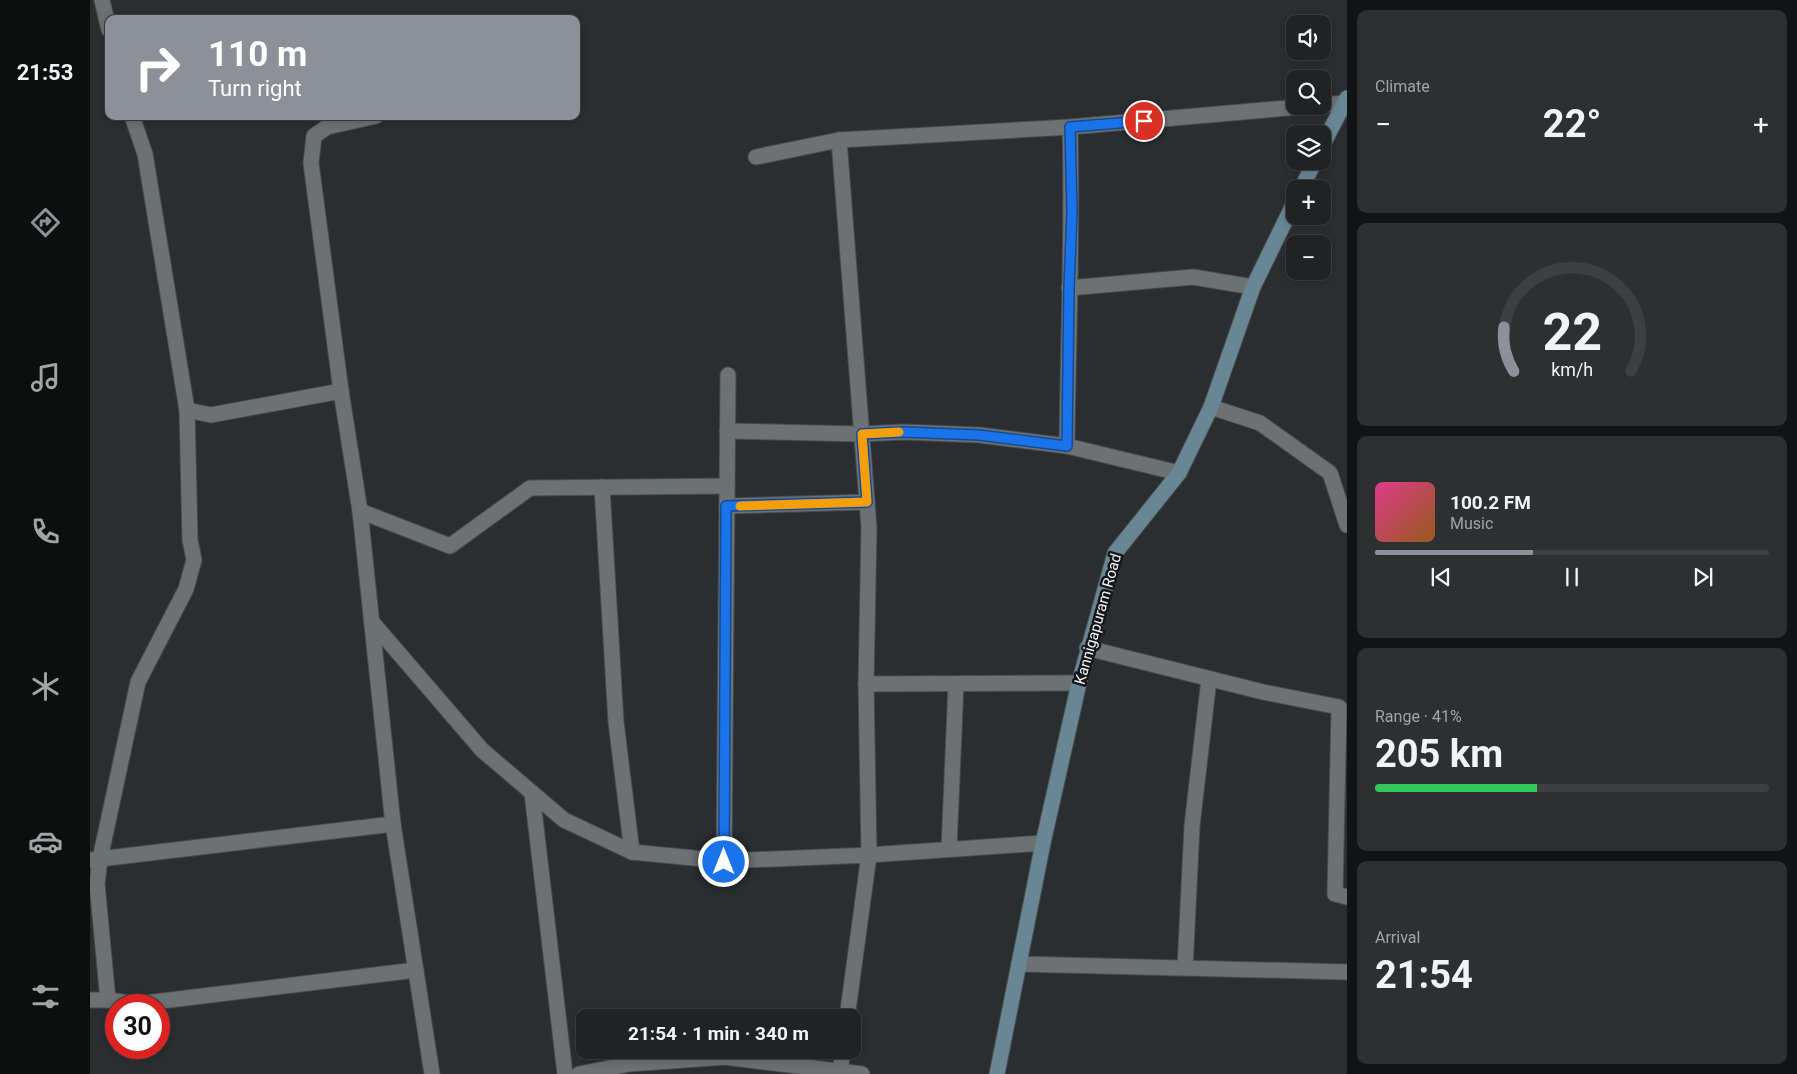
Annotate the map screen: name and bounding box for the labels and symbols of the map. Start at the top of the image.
pin [1123,100,1165,142]
street label: Kannigapuram Road [1071,551,1125,687]
position arrow [697,835,749,887]
speed limit sign: 30 [105,994,170,1059]

